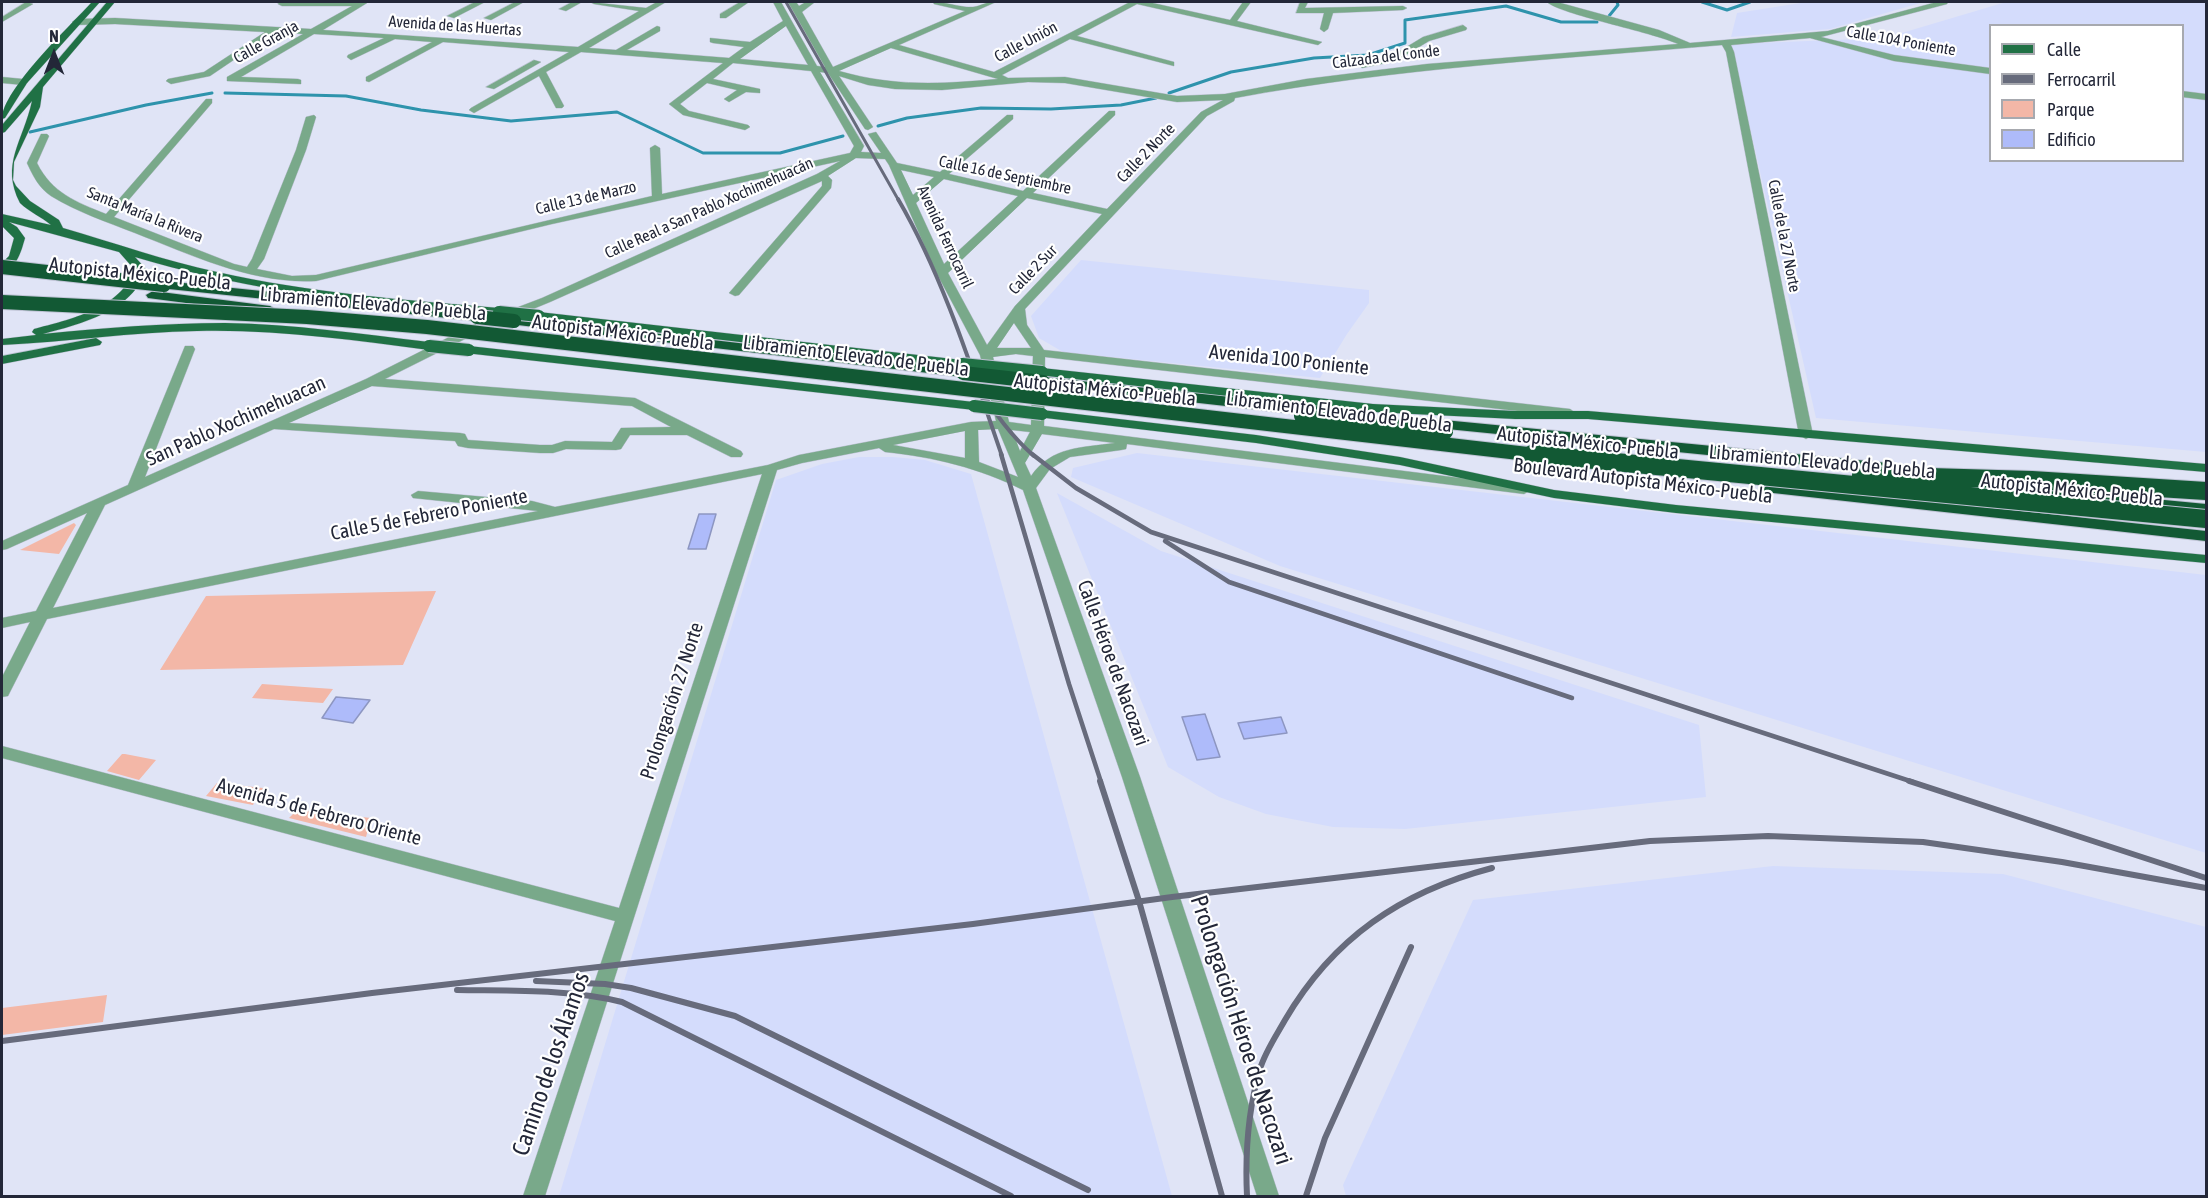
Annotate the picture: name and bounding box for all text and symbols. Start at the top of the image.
street label: Avenida de las Huertas [388,12,522,40]
street label: Calle Granja [230,16,302,68]
street label: Calle Unión [991,17,1061,67]
street label: Calle 104 Poniente [1845,22,1957,60]
north arrow [24,24,84,84]
legend [1989,24,2184,162]
text: N [49,27,59,45]
text: Calle [2047,39,2081,60]
street label: Calzada del Conde [1331,41,1441,73]
text: Ferrocarril [2047,69,2116,90]
text: Parque [2047,99,2095,120]
street label: Calle 2 Norte [1113,119,1179,187]
text: Edificio [2047,129,2096,150]
street label: Calle 16 de Septiembre [937,152,1073,198]
street label: Calle Real a San Pablo Xochimehuacán [602,153,816,263]
street label: Calle 13 de Marzo [534,177,638,219]
street label: Calle de la 27 Norte [1764,178,1804,294]
street label: Santa María la Rivera [84,183,206,247]
street label: Avenida Ferrocarril [913,183,977,291]
street label: Calle 2 Sur [1005,241,1061,299]
street label: Autopista México-Puebla [48,253,232,295]
street label: Libramiento Elevado de Puebla [259,282,487,326]
street label: Autopista México-Puebla [531,310,715,356]
street label: Libramiento Elevado de Puebla [742,330,970,382]
street label: Avenida 100 Poniente [1208,340,1370,380]
street label: Autopista México-Puebla [1013,369,1197,411]
street label: San Pablo Xochimehuacan [143,371,329,471]
street label: Libramiento Elevado de Puebla [1225,386,1453,438]
street label: Autopista México-Puebla [1496,422,1680,464]
street label: Libramiento Elevado de Puebla [1708,440,1936,484]
street label: Boulevard Autopista México-Puebla [1512,453,1774,509]
street label: Autopista México-Puebla [1980,469,2164,511]
street label: Calle 5 de Febrero Poniente [329,484,529,546]
street label: Calle Héroe de Nacozari [1072,577,1154,749]
street label: Prolongación 27 Norte [635,619,709,783]
street label: Avenida 5 de Febrero Oriente [214,773,424,851]
street label: Prolongación Héroe de Nacozari [1184,892,1298,1168]
street label: Camino de los Álamos [506,969,596,1159]

